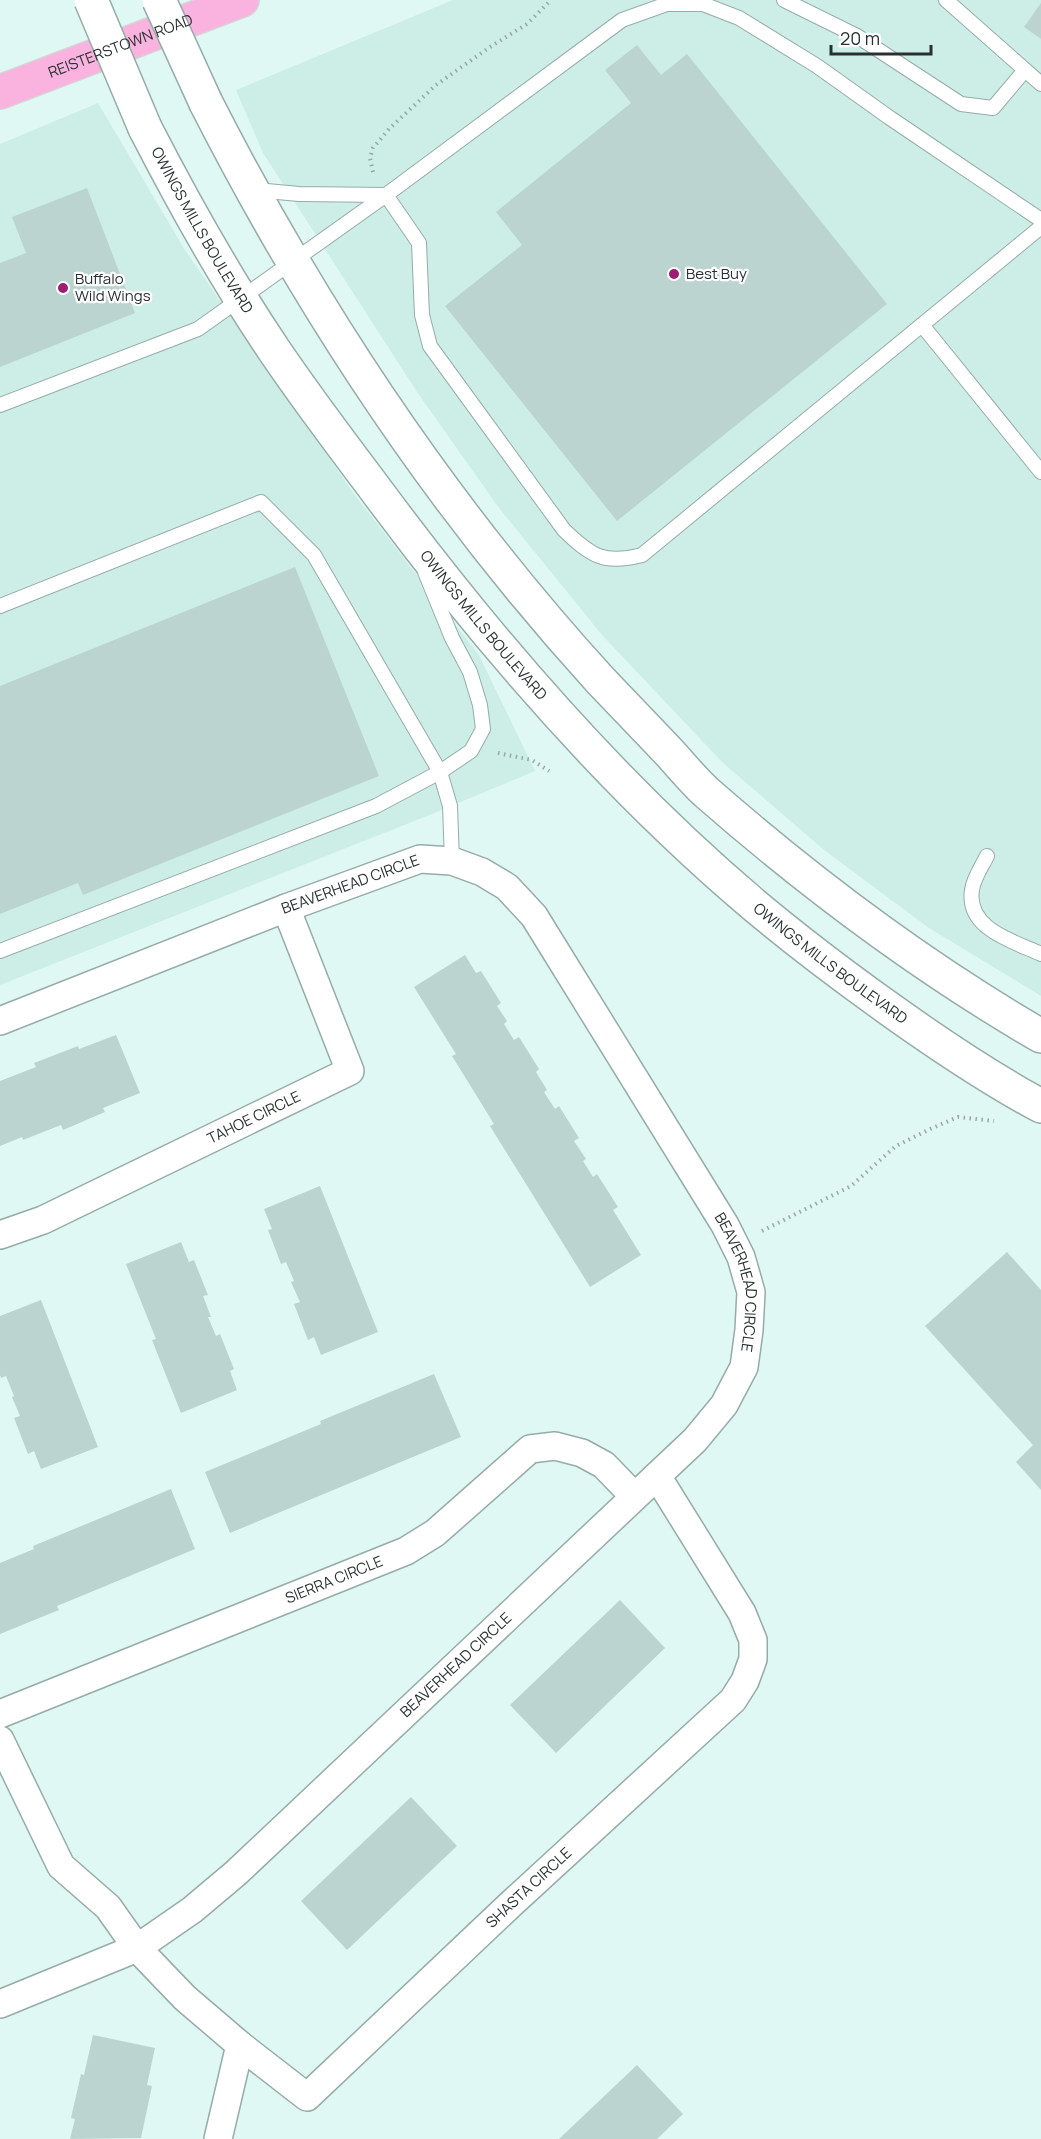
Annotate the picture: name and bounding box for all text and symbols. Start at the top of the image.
street label: REISTERSTOWN ROAD [45,9,196,83]
scale bar [831,18,932,56]
text: 20 m [840,26,880,50]
street label: OWINGS MILLS BOULEVARD [147,143,258,317]
place label: Best Buy [686,263,747,284]
marker: Best Buy [667,267,681,281]
place label: Buffalo Wild Wings [75,268,151,306]
marker: Buffalo Wild Wings [56,281,70,295]
street label: OWINGS MILLS BOULEVARD [415,546,552,704]
street label: BEAVERHEAD CIRCLE [278,849,422,919]
street label: OWINGS MILLS BOULEVARD [749,898,912,1029]
street label: TAHOE CIRCLE [204,1086,304,1149]
street label: BEAVERHEAD CIRCLE [710,1208,762,1353]
street label: SIERRA CIRCLE [282,1550,386,1608]
street label: BEAVERHEAD CIRCLE [395,1607,516,1722]
street label: SHASTA CIRCLE [481,1842,576,1932]

